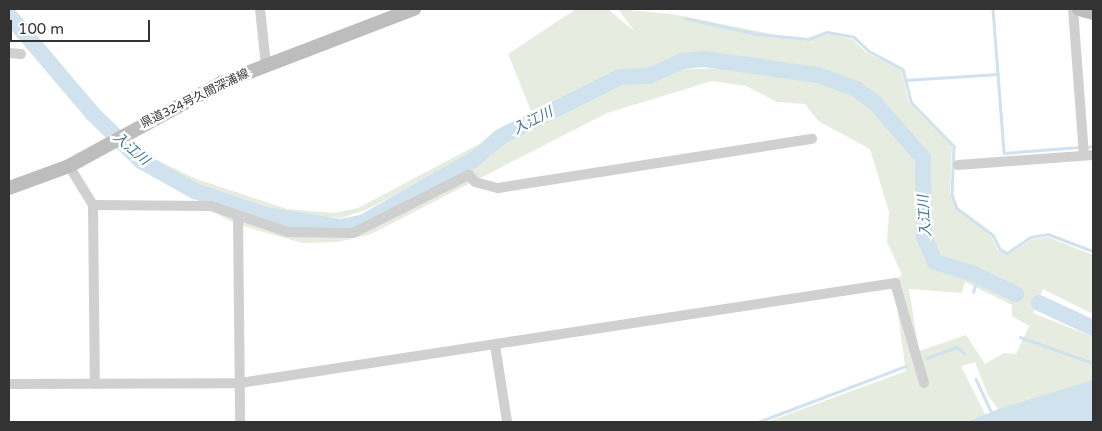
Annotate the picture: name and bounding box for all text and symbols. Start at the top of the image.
scale bar [12,10,152,42]
text: 100 m [18,20,64,38]
street label: 県道324号久間深浦線 [139,67,251,131]
water label: 入江川 [510,104,556,138]
water label: 入江川 [110,129,152,169]
water label: 入江川 [915,194,935,238]

